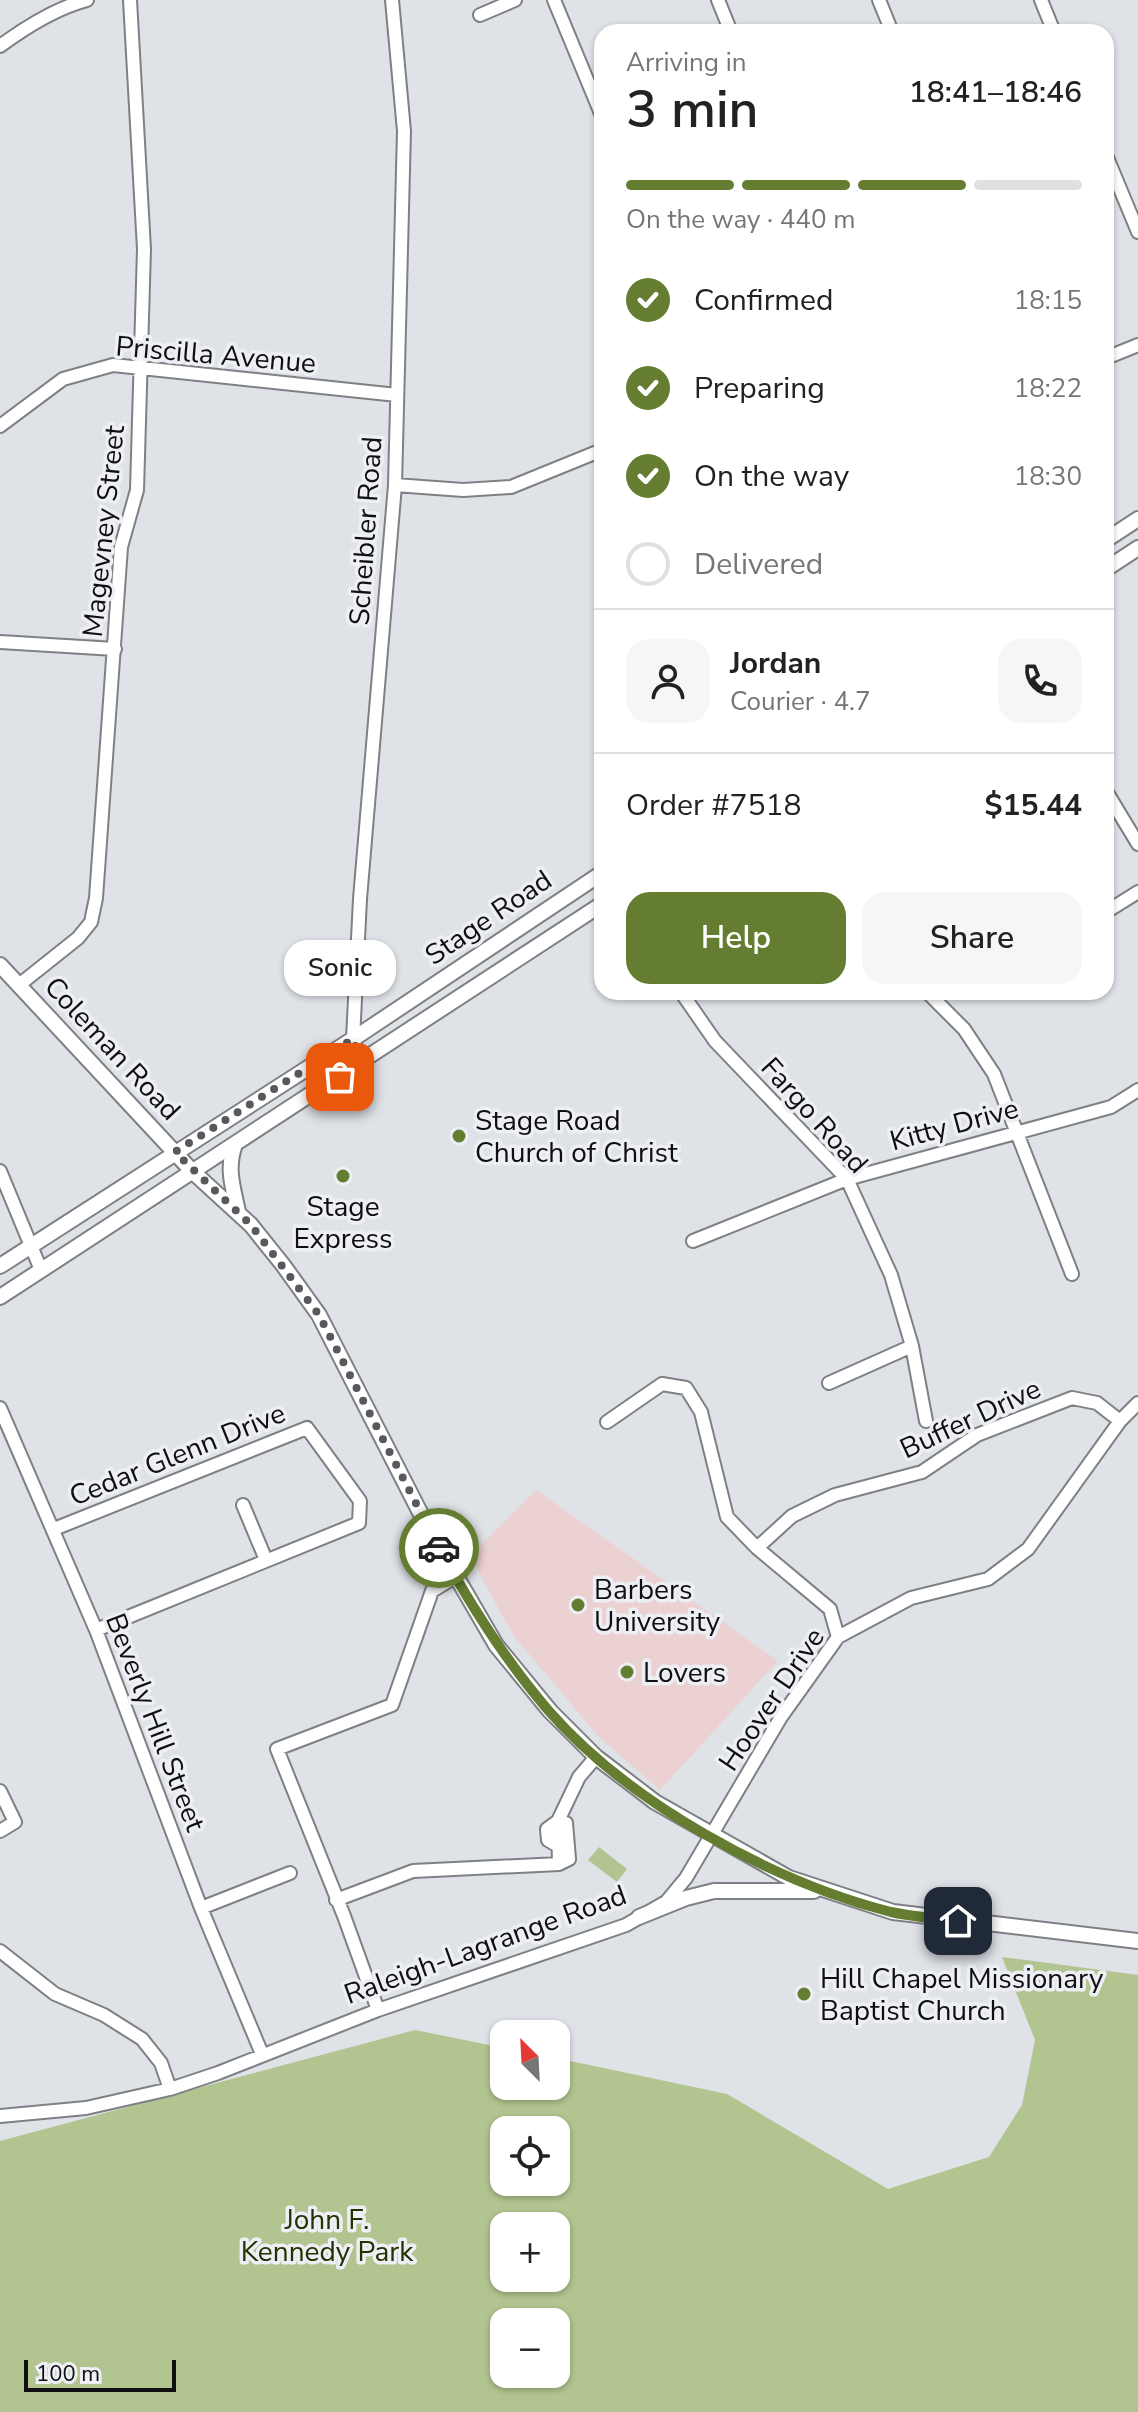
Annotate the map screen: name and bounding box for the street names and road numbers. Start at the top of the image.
street label: Priscilla Avenue [114,327,318,383]
street label: Magevney Street [74,423,134,639]
street label: Scheibler Road [340,435,392,627]
street label: Stage Road [418,861,559,974]
street label: Coleman Road [36,969,189,1129]
street label: Fargo Road [752,1050,876,1182]
street label: Kitty Drive [886,1090,1023,1160]
street label: Buffer Drive [894,1370,1047,1468]
street label: Cedar Glenn Drive [64,1394,291,1516]
street label: Beverly Hill Street [96,1608,214,1837]
street label: Hoover Drive [710,1621,834,1779]
street label: Raleigh-Lagrange Road [339,1876,632,2014]

